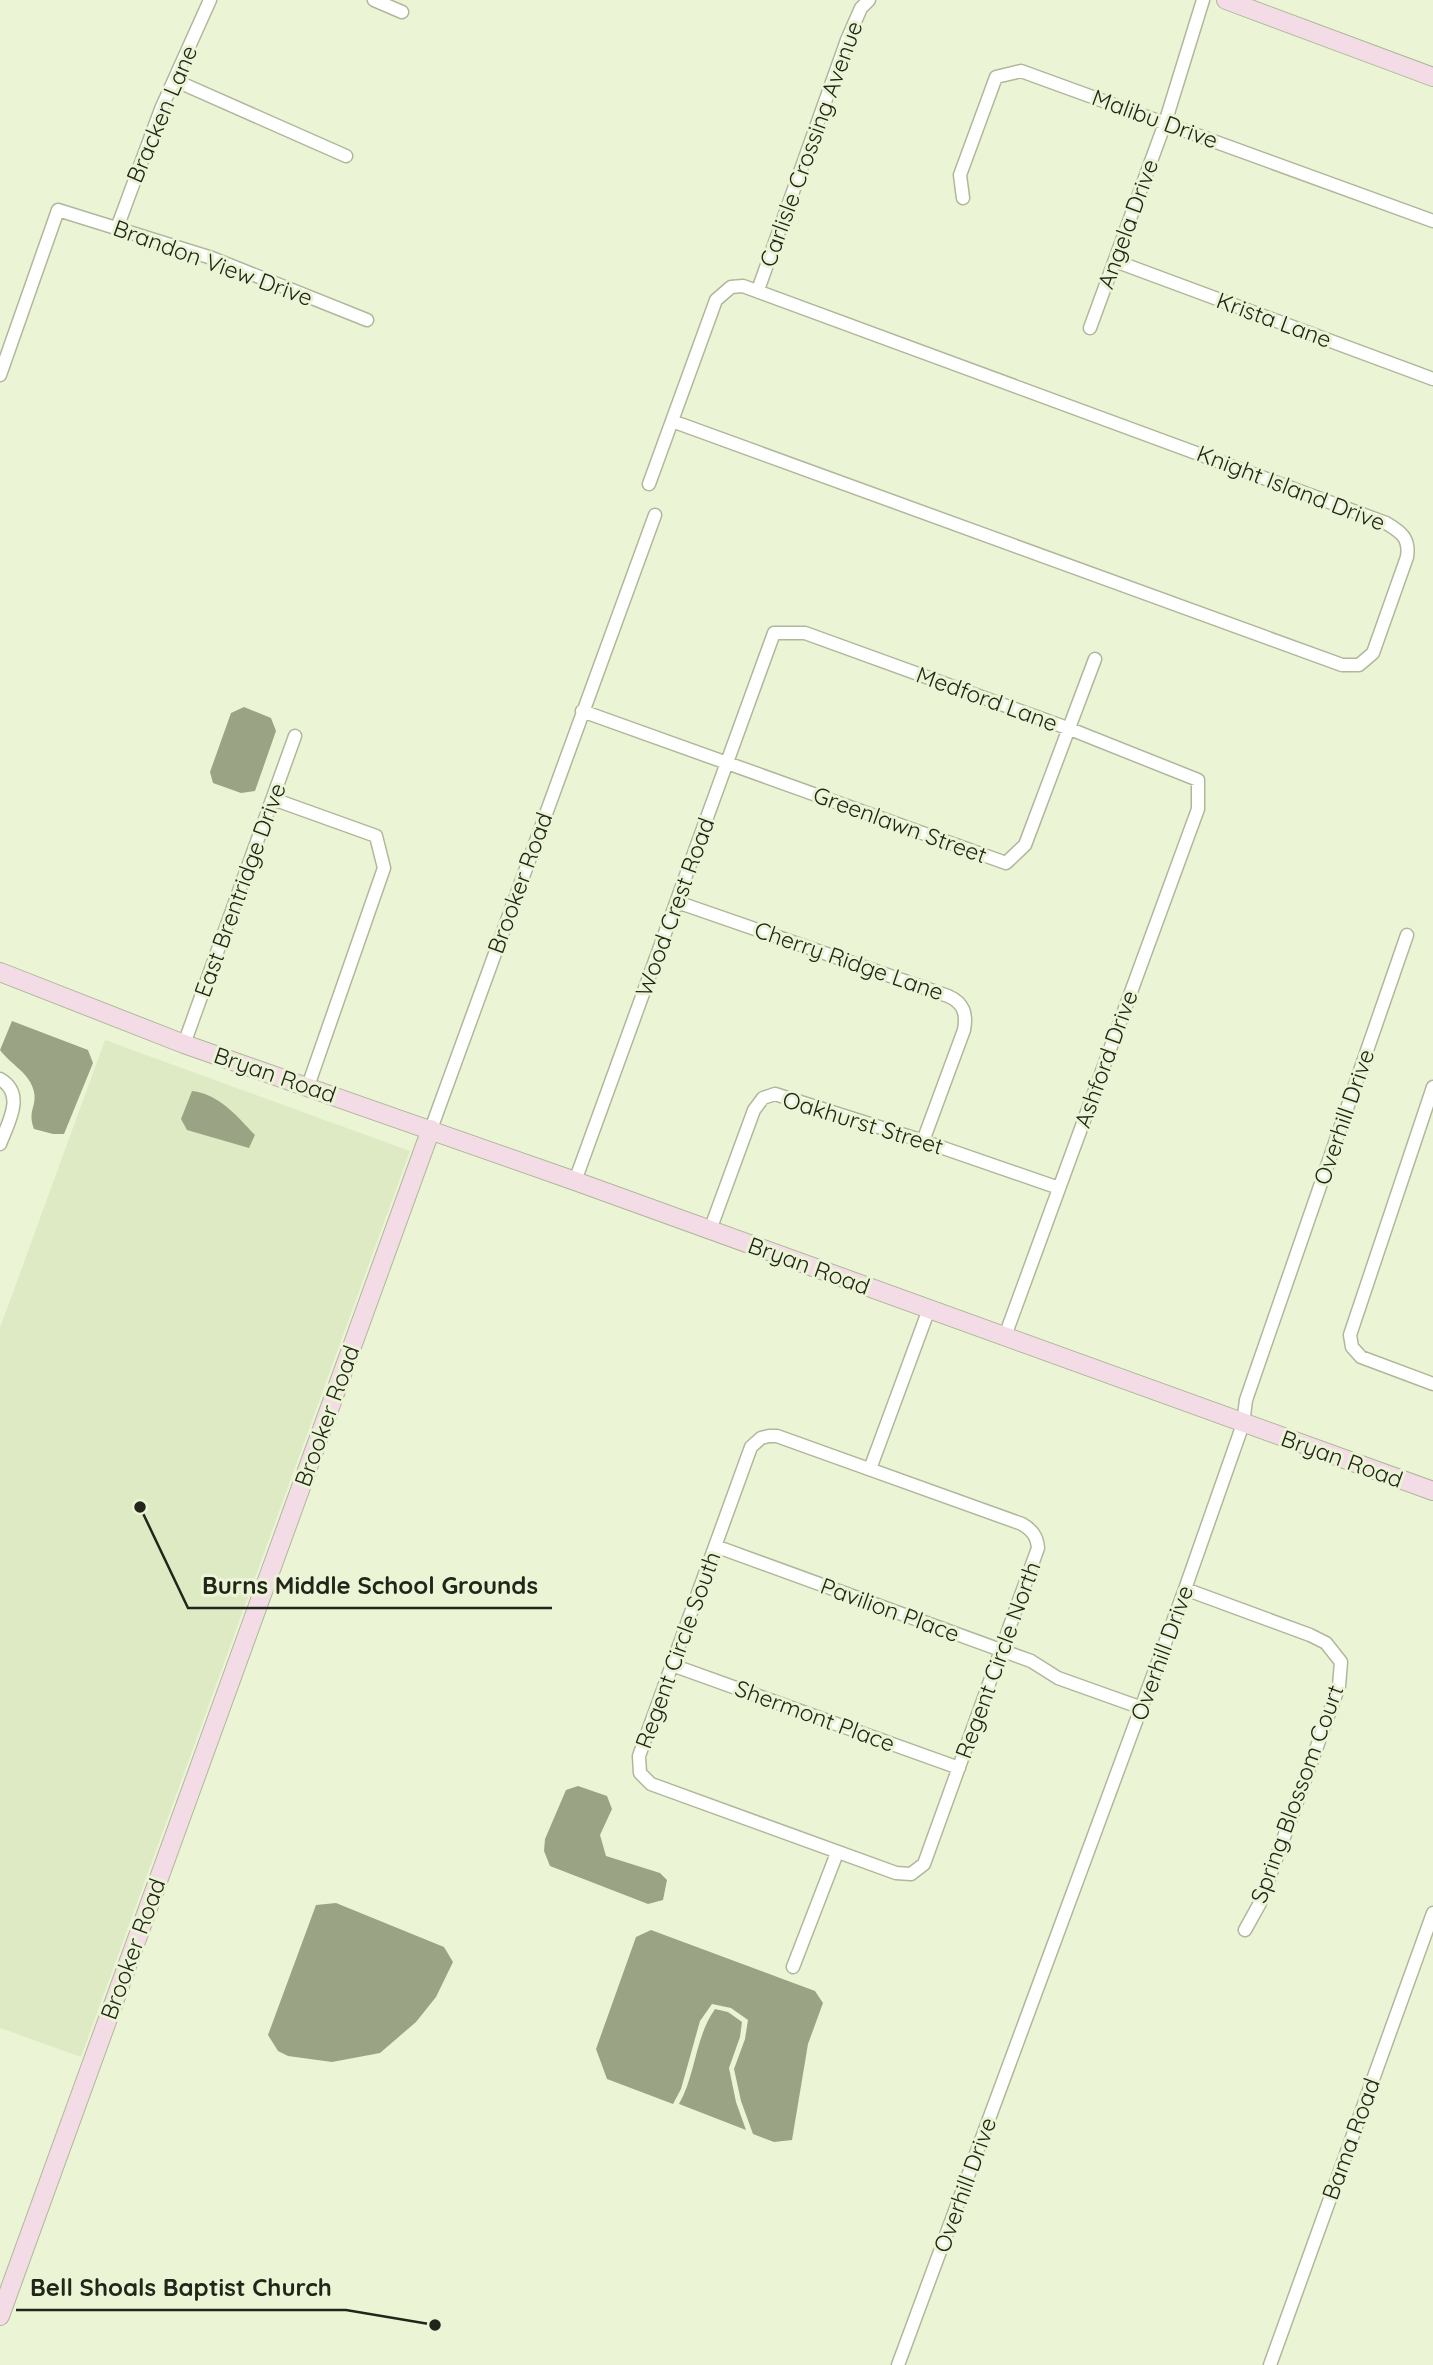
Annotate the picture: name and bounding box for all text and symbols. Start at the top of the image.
street label: Carlisle Crossing Avenue [753,17,869,271]
street label: Bracken Lane [120,41,203,187]
street label: Malibu Drive [1088,82,1222,155]
street label: Angela Drive [1091,155,1164,293]
street label: Brandon View Drive [109,213,317,312]
street label: Krista Lane [1213,285,1336,354]
street label: Knight Island Drive [1193,438,1390,537]
street label: Medford Lane [913,660,1062,738]
street label: East Brentridge Drive [187,779,292,1001]
street label: Greenlawn Street [809,780,991,869]
street label: Brooker Road [481,808,558,957]
street label: Wood Crest Road [629,813,720,1000]
street label: Cherry Ridge Lane [751,915,948,1006]
street label: Ashford Drive [1067,986,1144,1131]
street label: Bryan Road [210,1040,340,1109]
street label: Overhill Drive [1307,1045,1380,1189]
street label: Oakhurst Street [779,1084,947,1161]
street label: Bryan Road [744,1230,874,1301]
street label: Brooker Road [288,1341,365,1490]
street label: Bryan Road [1277,1423,1407,1494]
street label: Regent Circle South [628,1547,727,1752]
street label: Regent Circle North [948,1557,1047,1762]
callout: Burns Middle School Grounds [188,1563,552,1608]
text: Burns Middle School Grounds [202,1570,538,1600]
street label: Pavilion Place [817,1571,964,1648]
street label: Overhill Drive [1124,1581,1199,1724]
street label: Shermont Place [731,1673,899,1758]
street label: Spring Blossom Court [1244,1681,1350,1907]
street label: Brooker Road [94,1874,171,2023]
street label: Bama Road [1315,2074,1386,2204]
street label: Overhill Drive [927,2113,1002,2256]
callout: Bell Shoals Baptist Church [16,2265,346,2310]
text: Bell Shoals Baptist Church [30,2272,332,2302]

